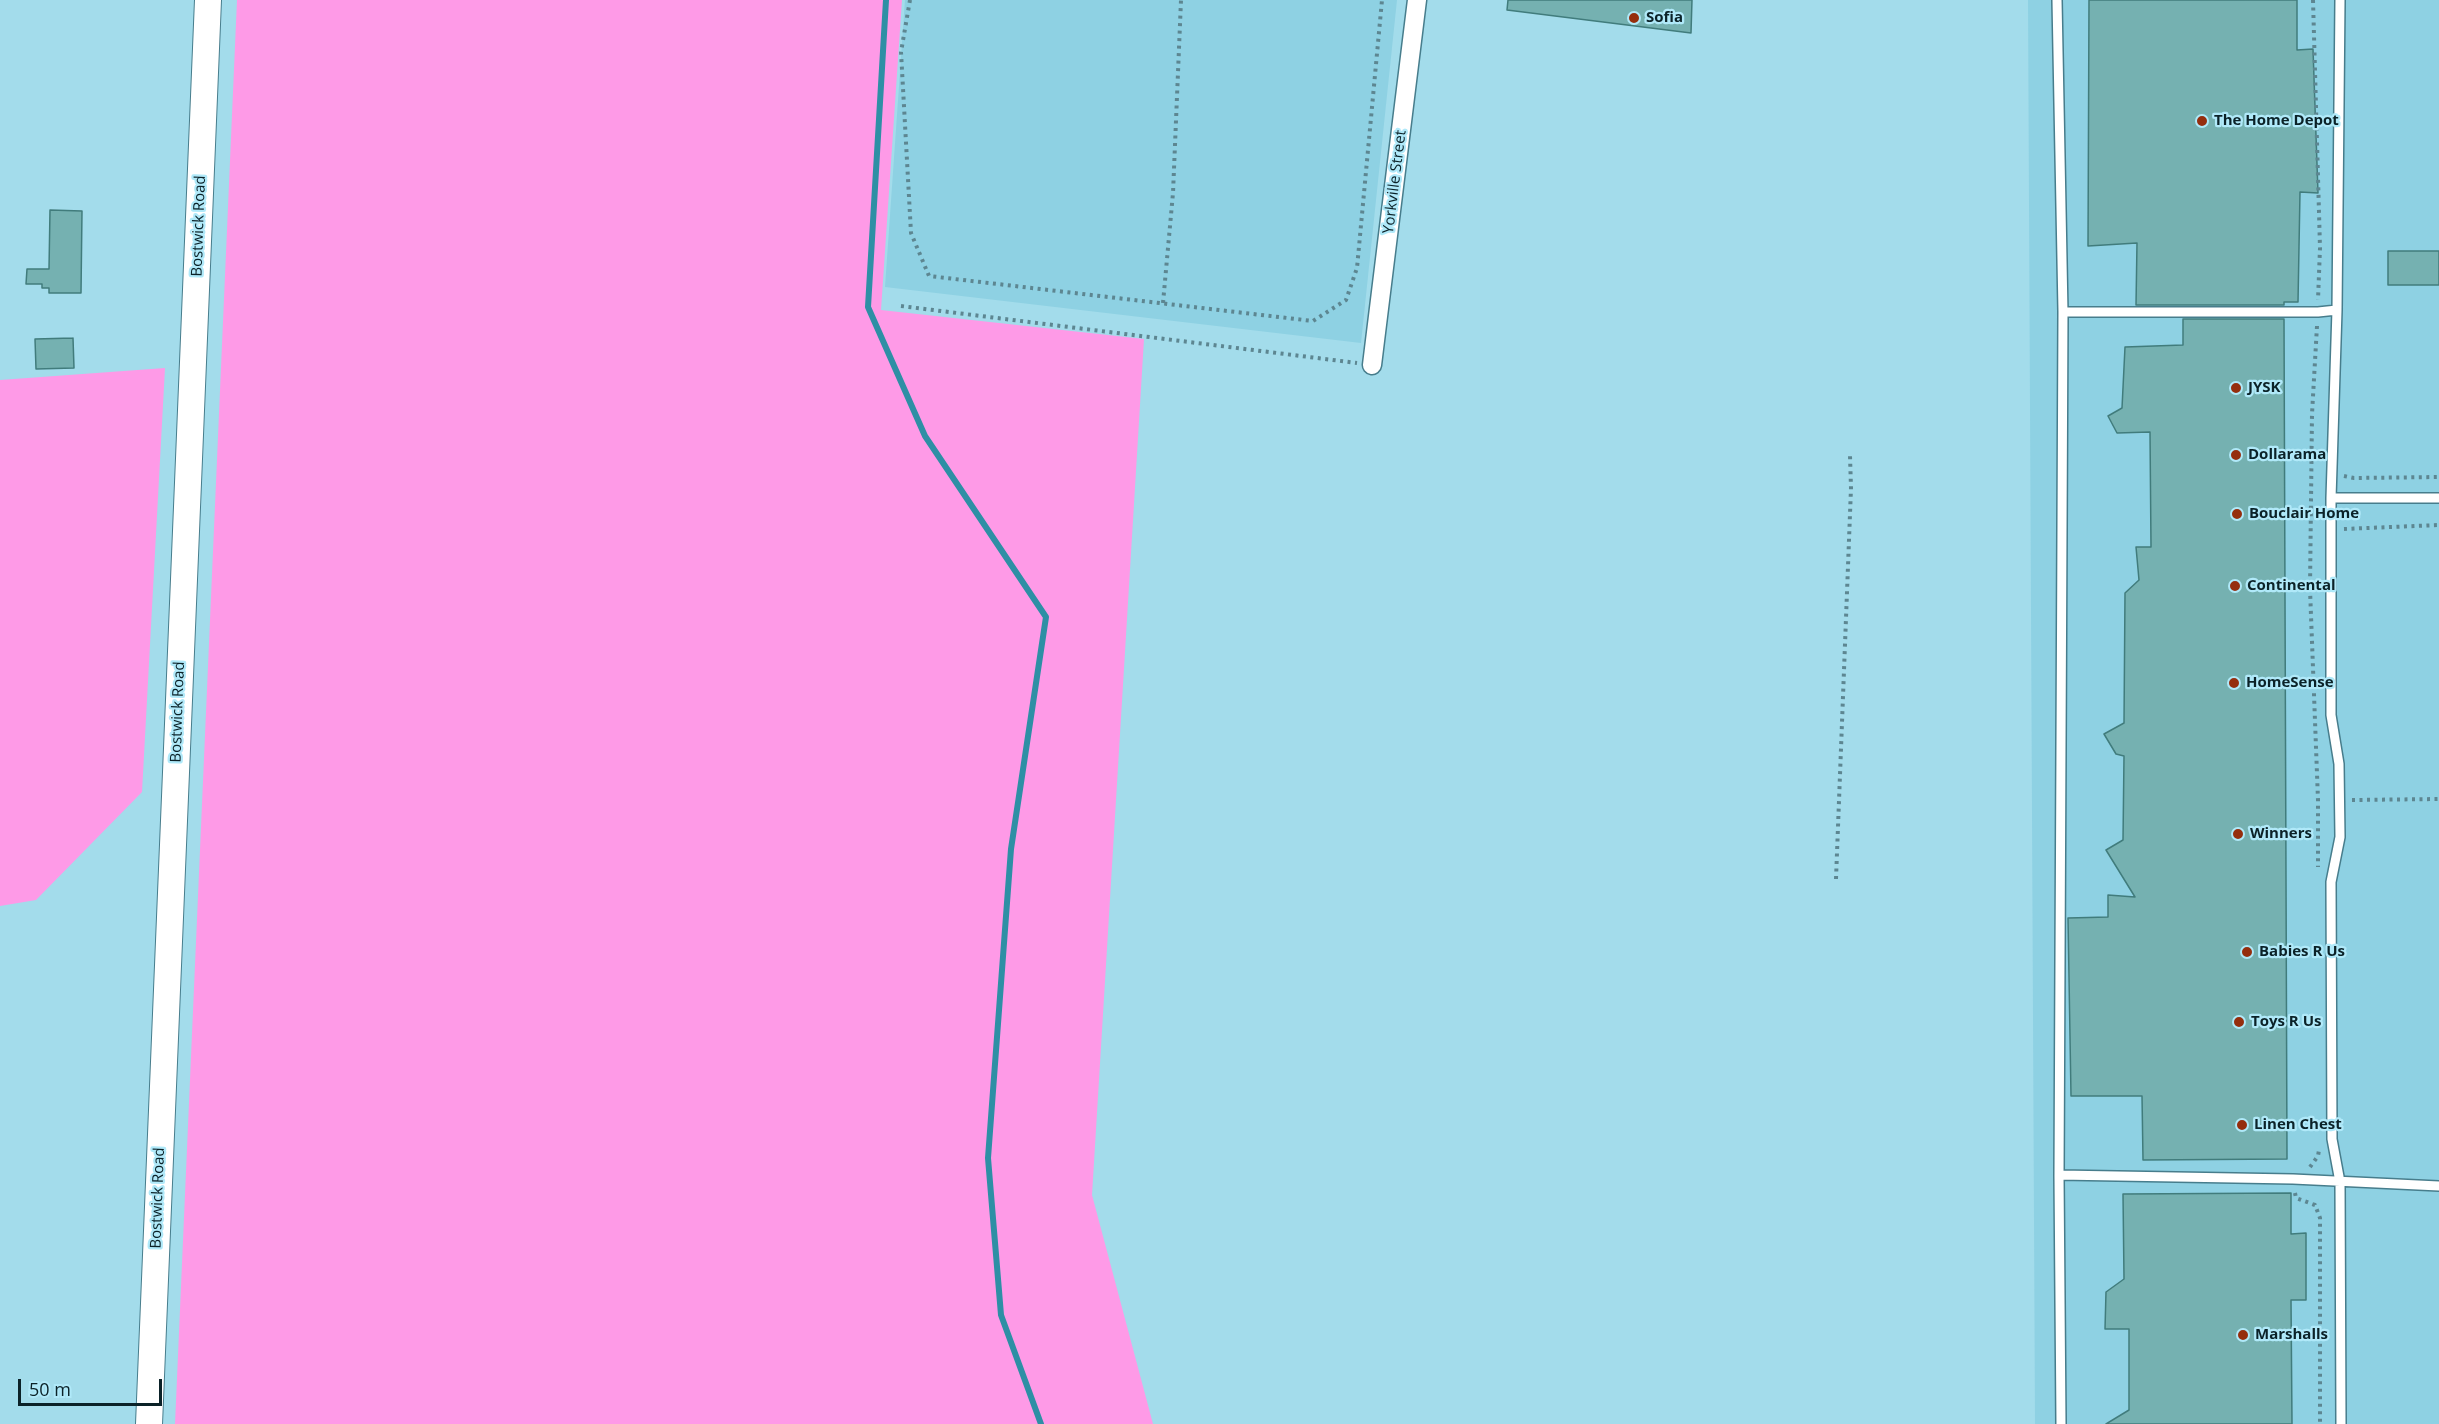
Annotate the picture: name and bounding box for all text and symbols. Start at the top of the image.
place label: Sofia [1646,9,1683,27]
marker: Sofia [1627,11,1641,25]
place label: The Home Depot [2214,112,2339,130]
marker: The Home Depot [2195,114,2209,128]
street label: Yorkville Street [1380,129,1410,235]
street label: Bostwick Road [188,175,210,277]
place label: JYSK [2248,379,2281,397]
marker: JYSK [2229,381,2243,395]
place label: Dollarama [2248,446,2326,464]
marker: Dollarama [2229,448,2243,462]
place label: Bouclair Home [2249,505,2359,523]
marker: Bouclair Home [2230,507,2244,521]
place label: Continental [2247,577,2336,595]
marker: Continental [2228,579,2242,593]
street label: Bostwick Road [167,661,189,763]
place label: HomeSense [2246,674,2334,692]
marker: HomeSense [2227,676,2241,690]
place label: Winners [2250,825,2312,843]
marker: Winners [2231,827,2245,841]
place label: Babies R Us [2259,943,2345,961]
marker: Babies R Us [2240,945,2254,959]
place label: Toys R Us [2251,1013,2321,1031]
marker: Toys R Us [2232,1015,2246,1029]
place label: Linen Chest [2254,1116,2342,1134]
marker: Linen Chest [2235,1118,2249,1132]
street label: Bostwick Road [147,1147,169,1249]
place label: Marshalls [2255,1326,2328,1344]
marker: Marshalls [2236,1328,2250,1342]
scale bar [21,1367,165,1405]
text: 50 m [29,1377,71,1401]

